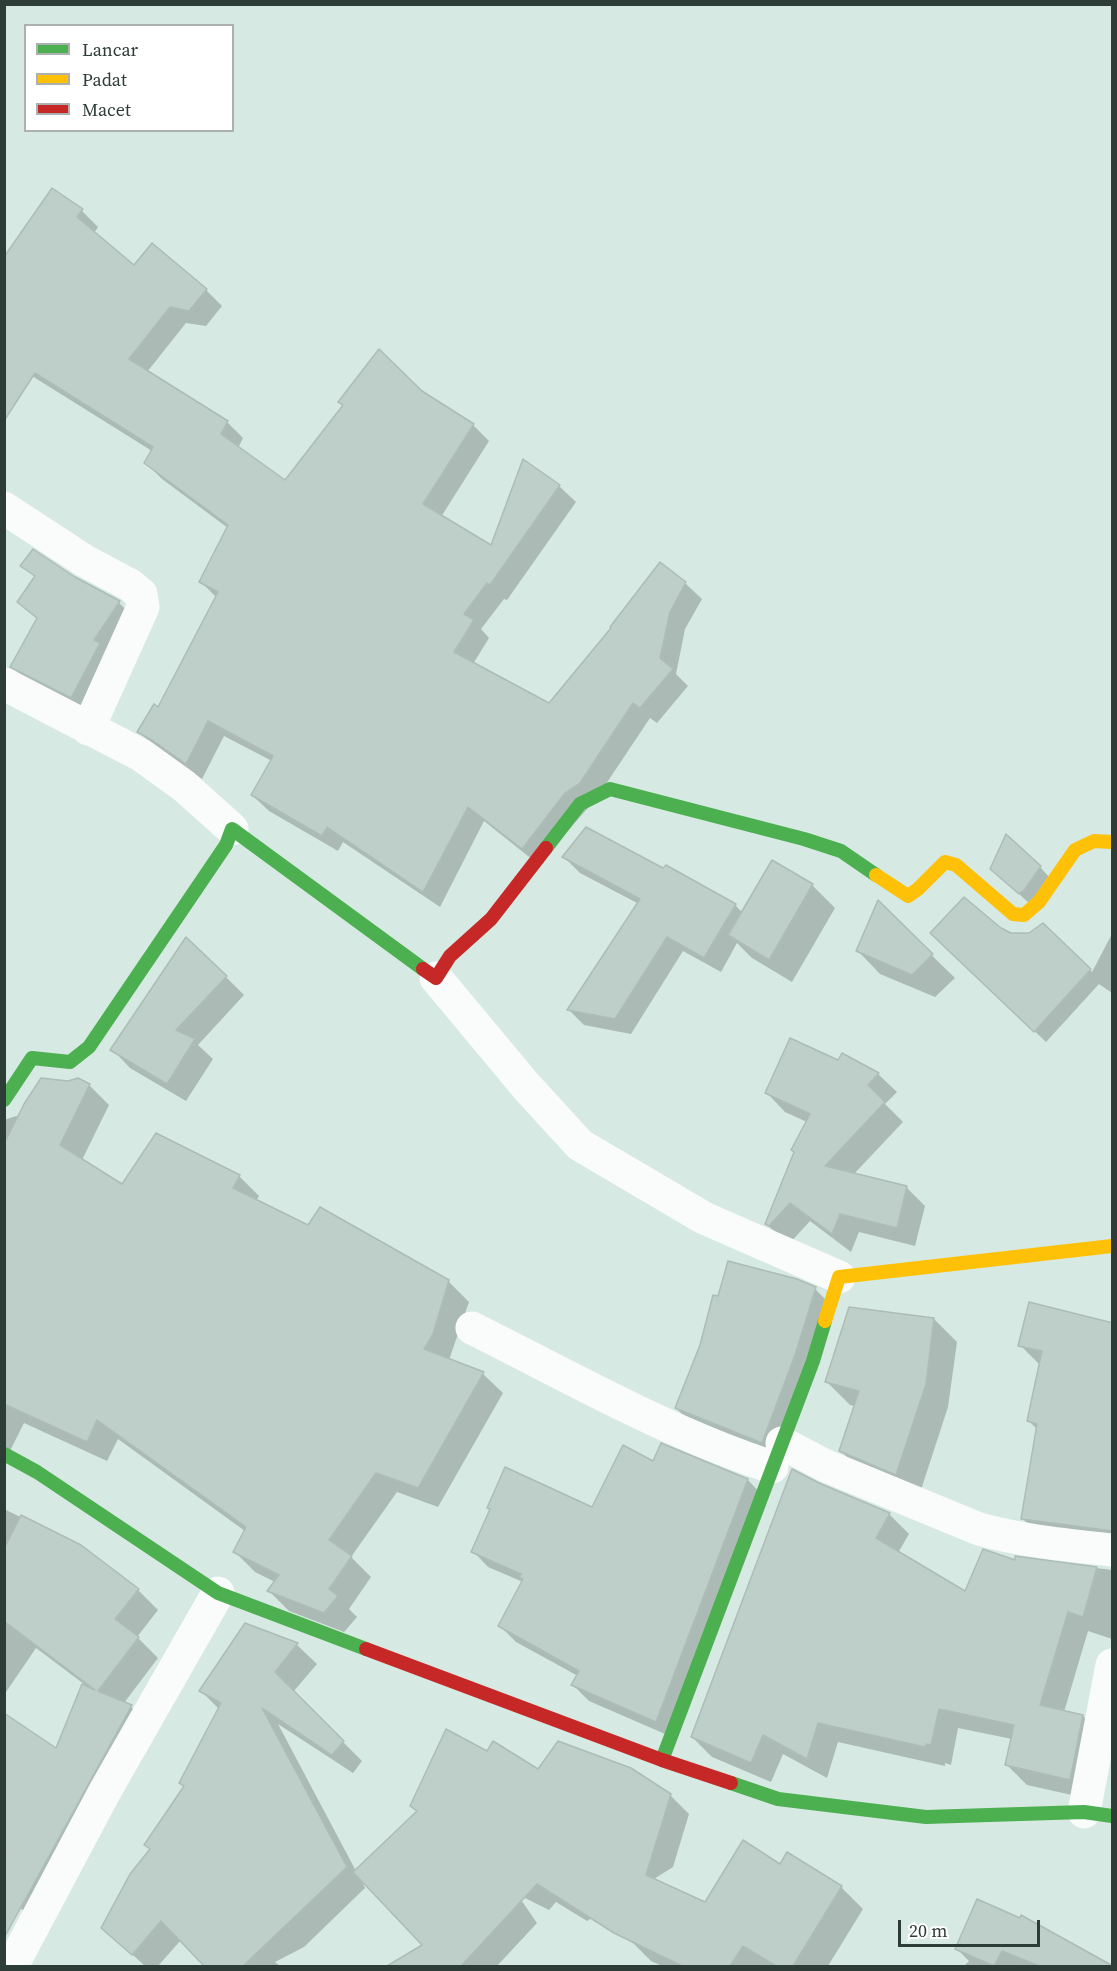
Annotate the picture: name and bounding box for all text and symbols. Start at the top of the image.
legend [24,24,234,132]
text: Lancar [82,37,138,62]
text: Padat [82,67,127,92]
text: Macet [82,97,131,122]
scale bar [901,1908,1044,1946]
text: 20 m [909,1918,947,1943]

